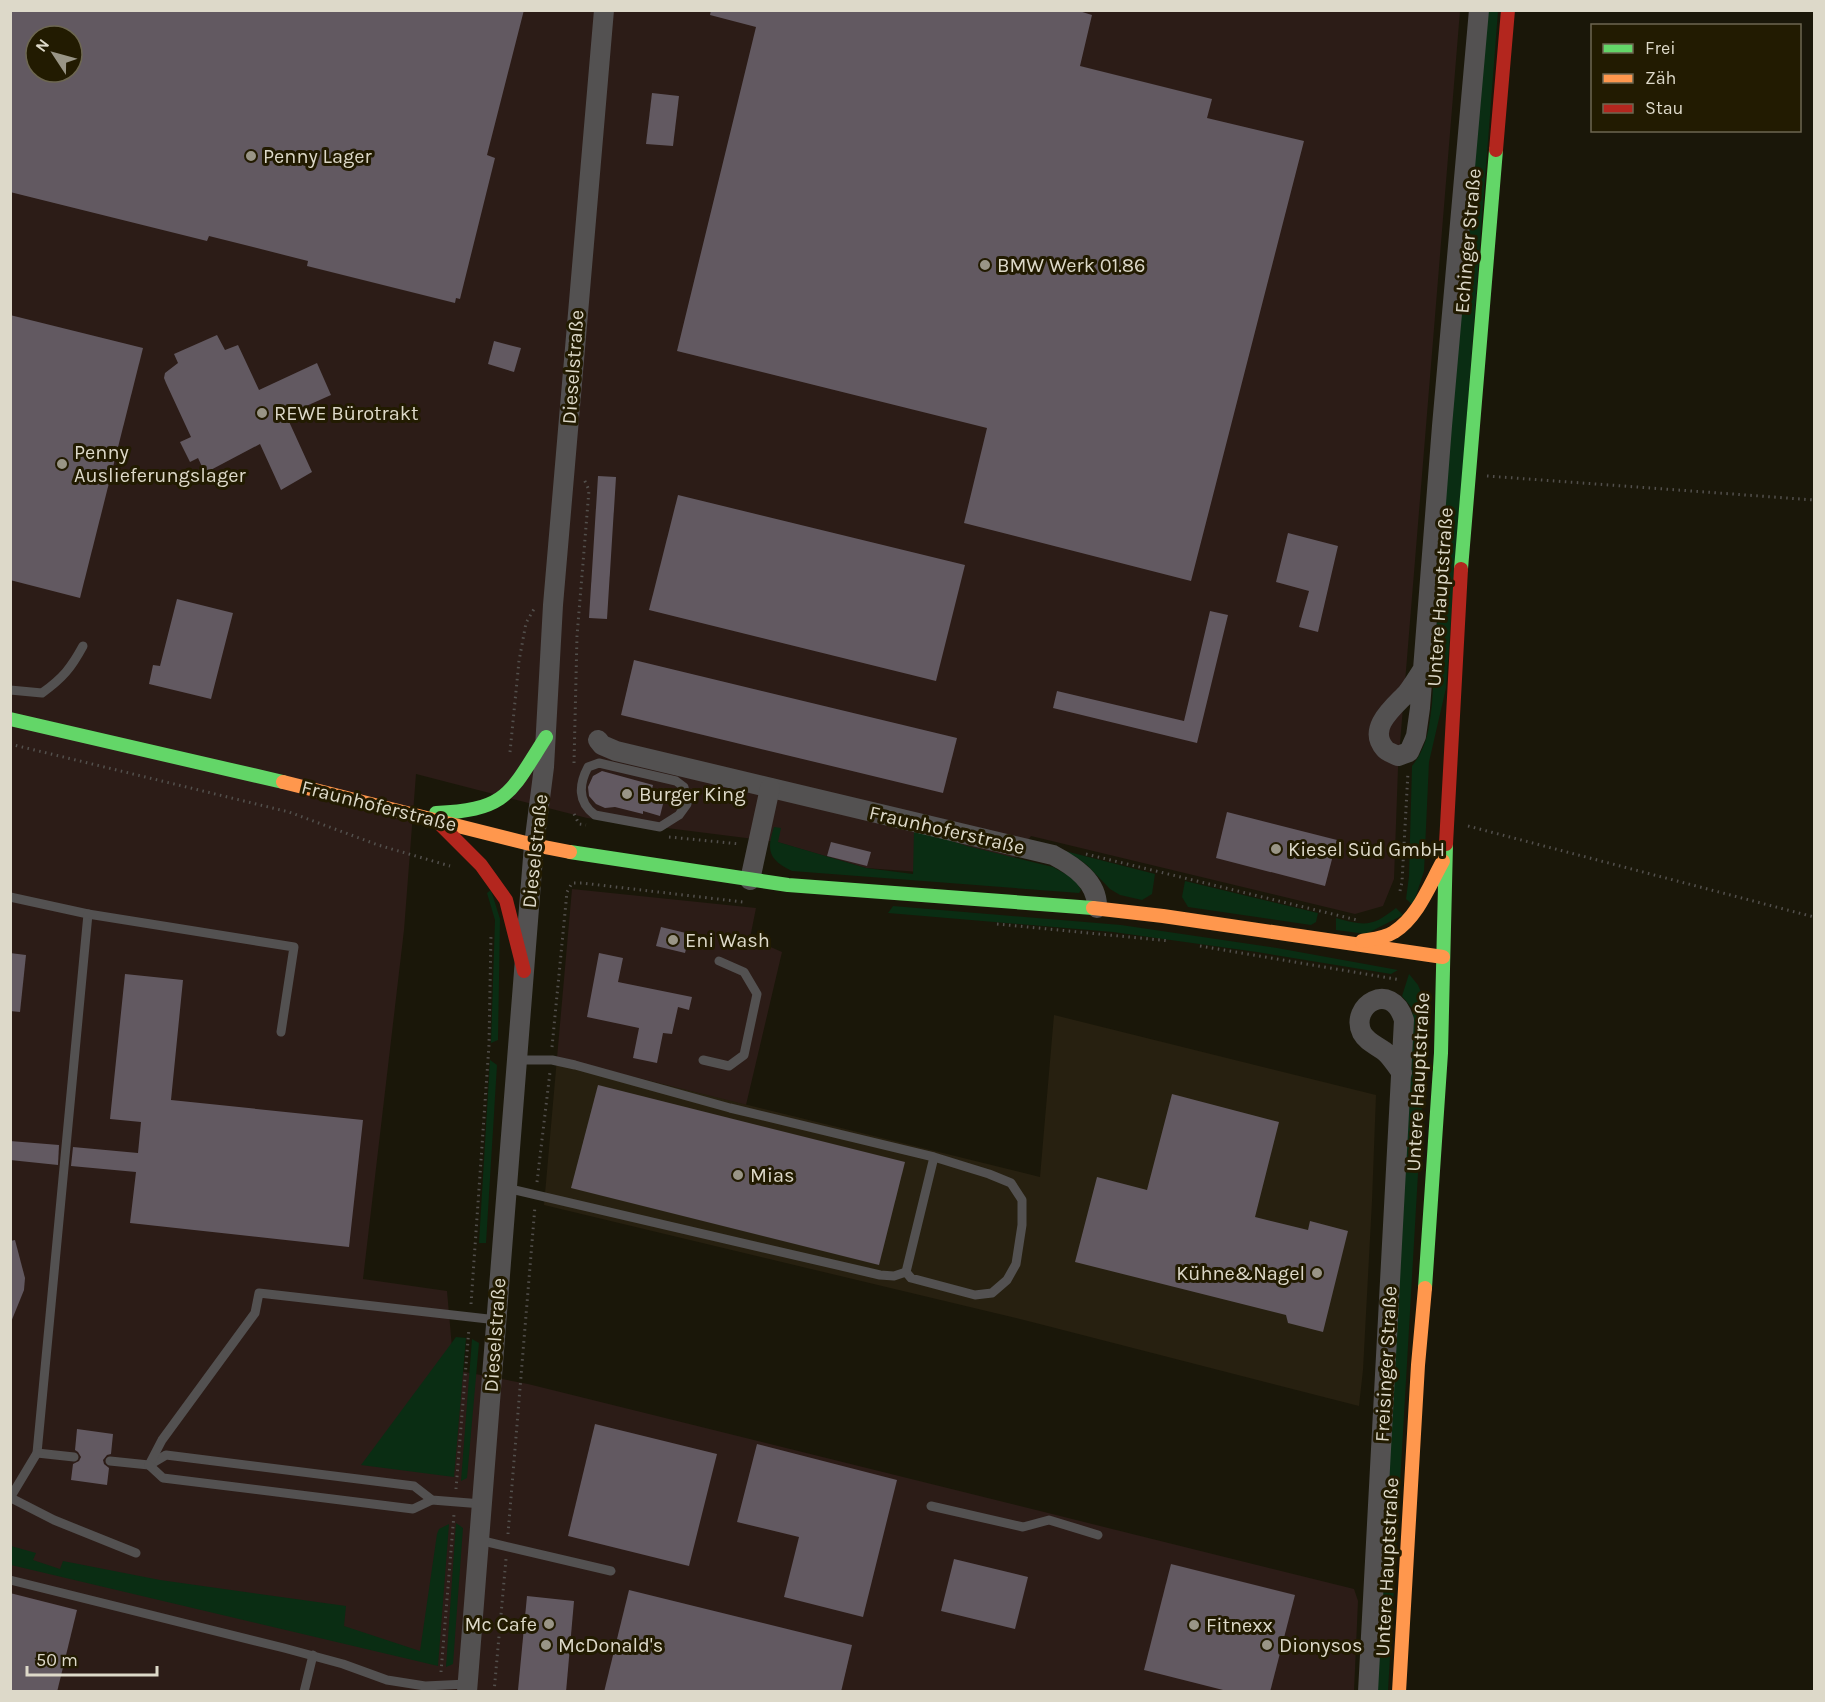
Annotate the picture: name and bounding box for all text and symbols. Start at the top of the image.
north arrow [24,24,84,84]
legend [1591,24,1801,132]
text: N [31,35,53,56]
text: Frei [1645,37,1676,59]
text: Zäh [1645,67,1676,89]
text: Stau [1645,97,1683,119]
place label: Penny Lager [263,145,372,168]
marker: Penny Lager [244,149,258,163]
street label: Echinger Straße [1450,167,1486,315]
place label: BMW Werk 01.86 [997,254,1146,277]
marker: BMW Werk 01.86 [978,258,992,272]
street label: Dieselstraße [558,309,588,425]
place label: REWE Bürotrakt [274,402,419,425]
marker: REWE Bürotrakt [255,406,269,420]
place label: Penny Auslieferungslager [74,441,246,487]
marker: Penny Auslieferungslager [55,457,69,471]
street label: Untere Hauptstraße [1422,507,1458,687]
street label: Fraunhoferstraße [299,776,459,836]
place label: Burger King [639,783,745,806]
marker: Burger King [620,787,634,801]
street label: Dieselstraße [518,793,552,909]
street label: Fraunhoferstraße [867,801,1027,859]
place label: Kiesel Süd GmbH [1288,838,1445,861]
marker: Kiesel Süd GmbH [1269,842,1283,856]
place label: Eni Wash [685,929,770,952]
marker: Eni Wash [666,933,680,947]
street label: Untere Hauptstraße [1402,992,1434,1172]
place label: Mias [750,1164,794,1187]
marker: Mias [731,1168,745,1182]
place label: Kühne&Nagel [1176,1262,1305,1285]
marker: Kühne&Nagel [1310,1266,1324,1280]
street label: Dieselstraße [480,1277,510,1393]
street label: Freisinger Straße [1370,1285,1402,1443]
street label: Untere Hauptstraße [1371,1477,1403,1657]
place label: Mc Cafe [465,1613,537,1636]
place label: Fitnexx [1206,1614,1273,1637]
marker: Mc Cafe [542,1617,556,1631]
marker: Fitnexx [1187,1618,1201,1632]
place label: McDonald's [558,1634,663,1657]
place label: Dionysos [1279,1634,1362,1657]
marker: McDonald's [539,1638,553,1652]
marker: Dionysos [1260,1638,1274,1652]
scale bar [27,1639,158,1677]
text: 50 m [36,1649,78,1671]

